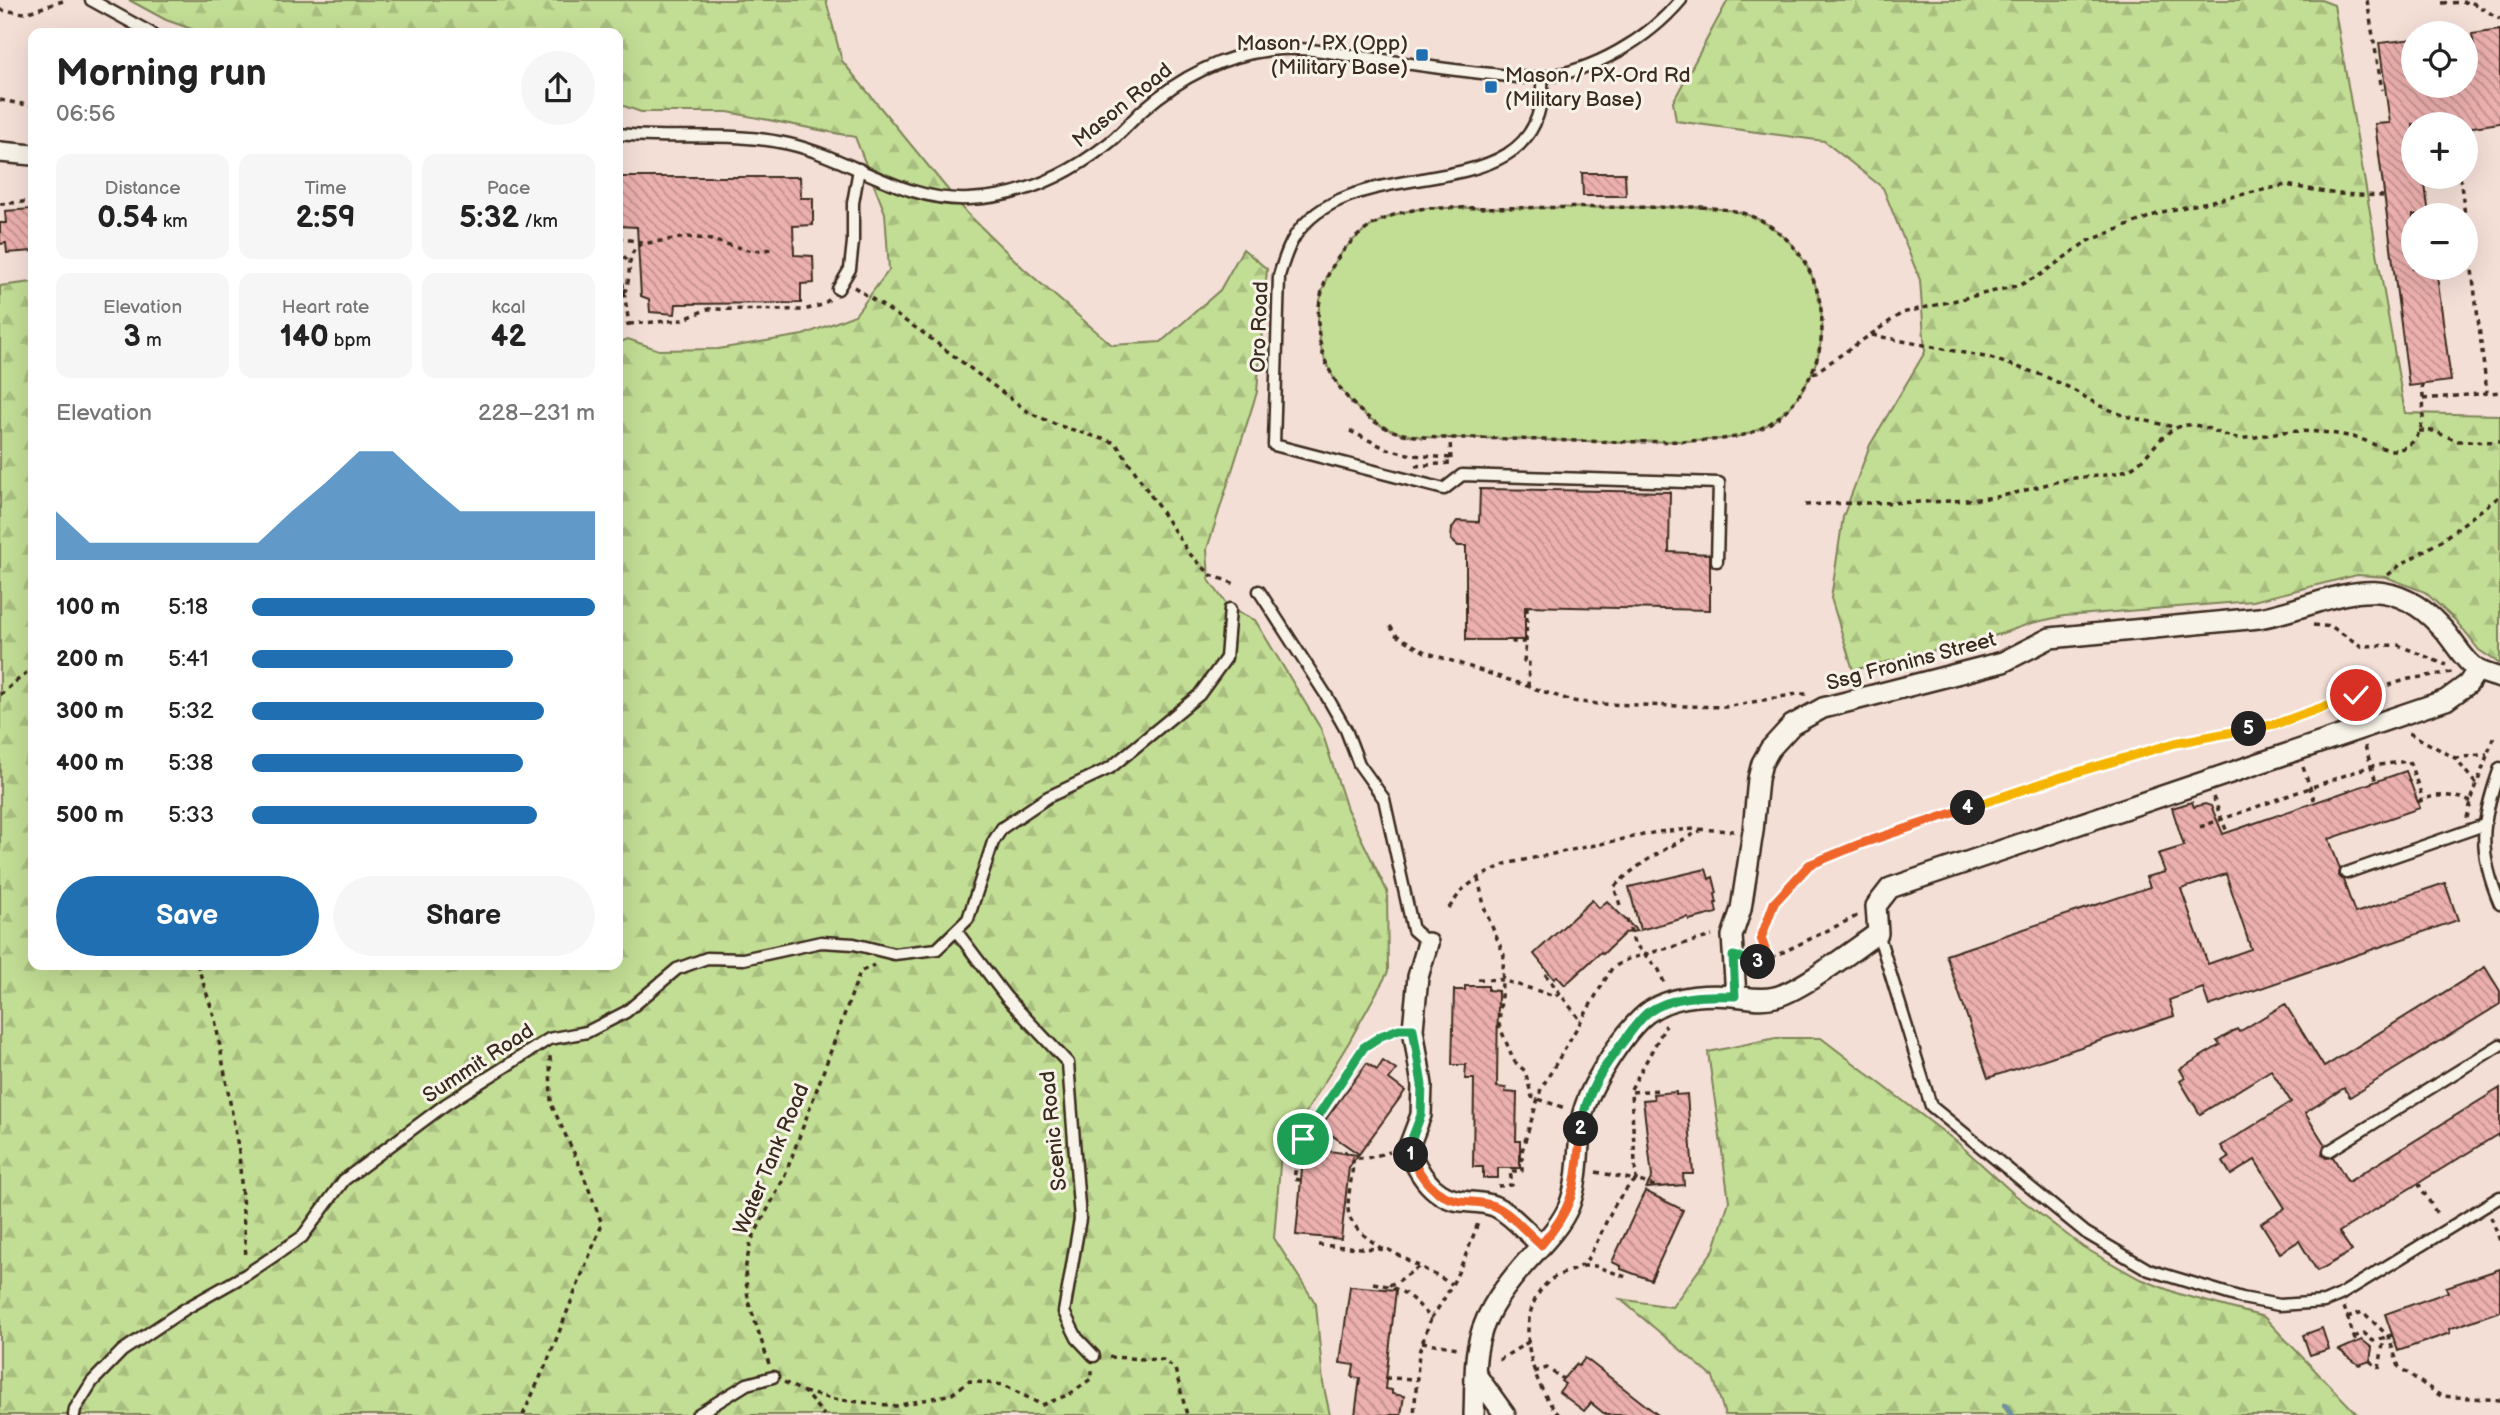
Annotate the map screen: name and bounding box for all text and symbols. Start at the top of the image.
map controls [2401,21,2478,280]
button: locate [2401,21,2478,98]
place label: Mason / PX (Opp) (Military Base) [1237,31,1408,80]
marker: Mason / PX (Opp) (Military Base) [1414,47,1430,63]
text: Morning run [56,51,267,96]
button: share [521,51,595,125]
street label: Mason Road [1068,58,1177,153]
place label: Mason / PX-Ord Rd (Military Base) [1505,63,1691,112]
marker: Mason / PX-Ord Rd (Military Base) [1483,79,1499,95]
text: 06:56 [56,100,115,128]
button: + [2401,112,2478,189]
text: Distance [105,177,180,200]
text: Time [304,177,347,200]
text: Pace [487,177,530,200]
text: 0.54 [97,200,158,236]
text: 2:59 [295,200,356,236]
text: 5:32 [459,200,519,236]
button: − [2401,203,2478,280]
text: km [158,210,188,233]
text: /km [519,210,558,233]
street label: Oro Road [1245,281,1274,373]
text: Elevation [103,296,182,319]
text: Heart rate [282,296,369,319]
text: kcal [491,296,526,319]
text: 3 [123,319,141,355]
text: 140 [280,319,329,355]
text: 42 [491,319,526,355]
text: m [141,329,162,352]
text: bpm [329,329,371,352]
text: Elevation [56,399,152,427]
text: 228–231 m [478,399,595,427]
text: 100 m [56,593,120,621]
text: 5:18 [168,593,208,621]
street label: Ssg Fronins Street [1824,627,1999,696]
text: 200 m [56,645,124,673]
text: 5:41 [168,645,209,673]
pin [2326,665,2386,725]
icon: check [2337,676,2375,714]
text: 300 m [56,697,124,725]
text: 5:32 [168,697,214,725]
pin: 5 [2232,712,2266,746]
text: 5 [2243,717,2254,740]
text: 400 m [56,749,124,777]
text: 5:38 [168,749,213,777]
pin: 4 [1951,790,1986,826]
text: 4 [1962,796,1973,819]
text: 500 m [56,801,124,829]
text: 5:33 [168,801,214,829]
button: Save [56,876,319,956]
button: Share [333,876,595,956]
pin: 3 [1740,944,1776,979]
text: 3 [1752,950,1763,973]
street label: Summit Road [418,1018,538,1108]
street label: Scenic Road [1035,1070,1072,1192]
street label: Water Tank Road [728,1080,815,1238]
pin [1273,1109,1333,1169]
pin: 2 [1564,1112,1598,1146]
text: 2 [1575,1117,1586,1140]
icon: arrive [1284,1120,1322,1158]
pin: 1 [1394,1138,1428,1172]
text: 1 [1407,1143,1415,1166]

